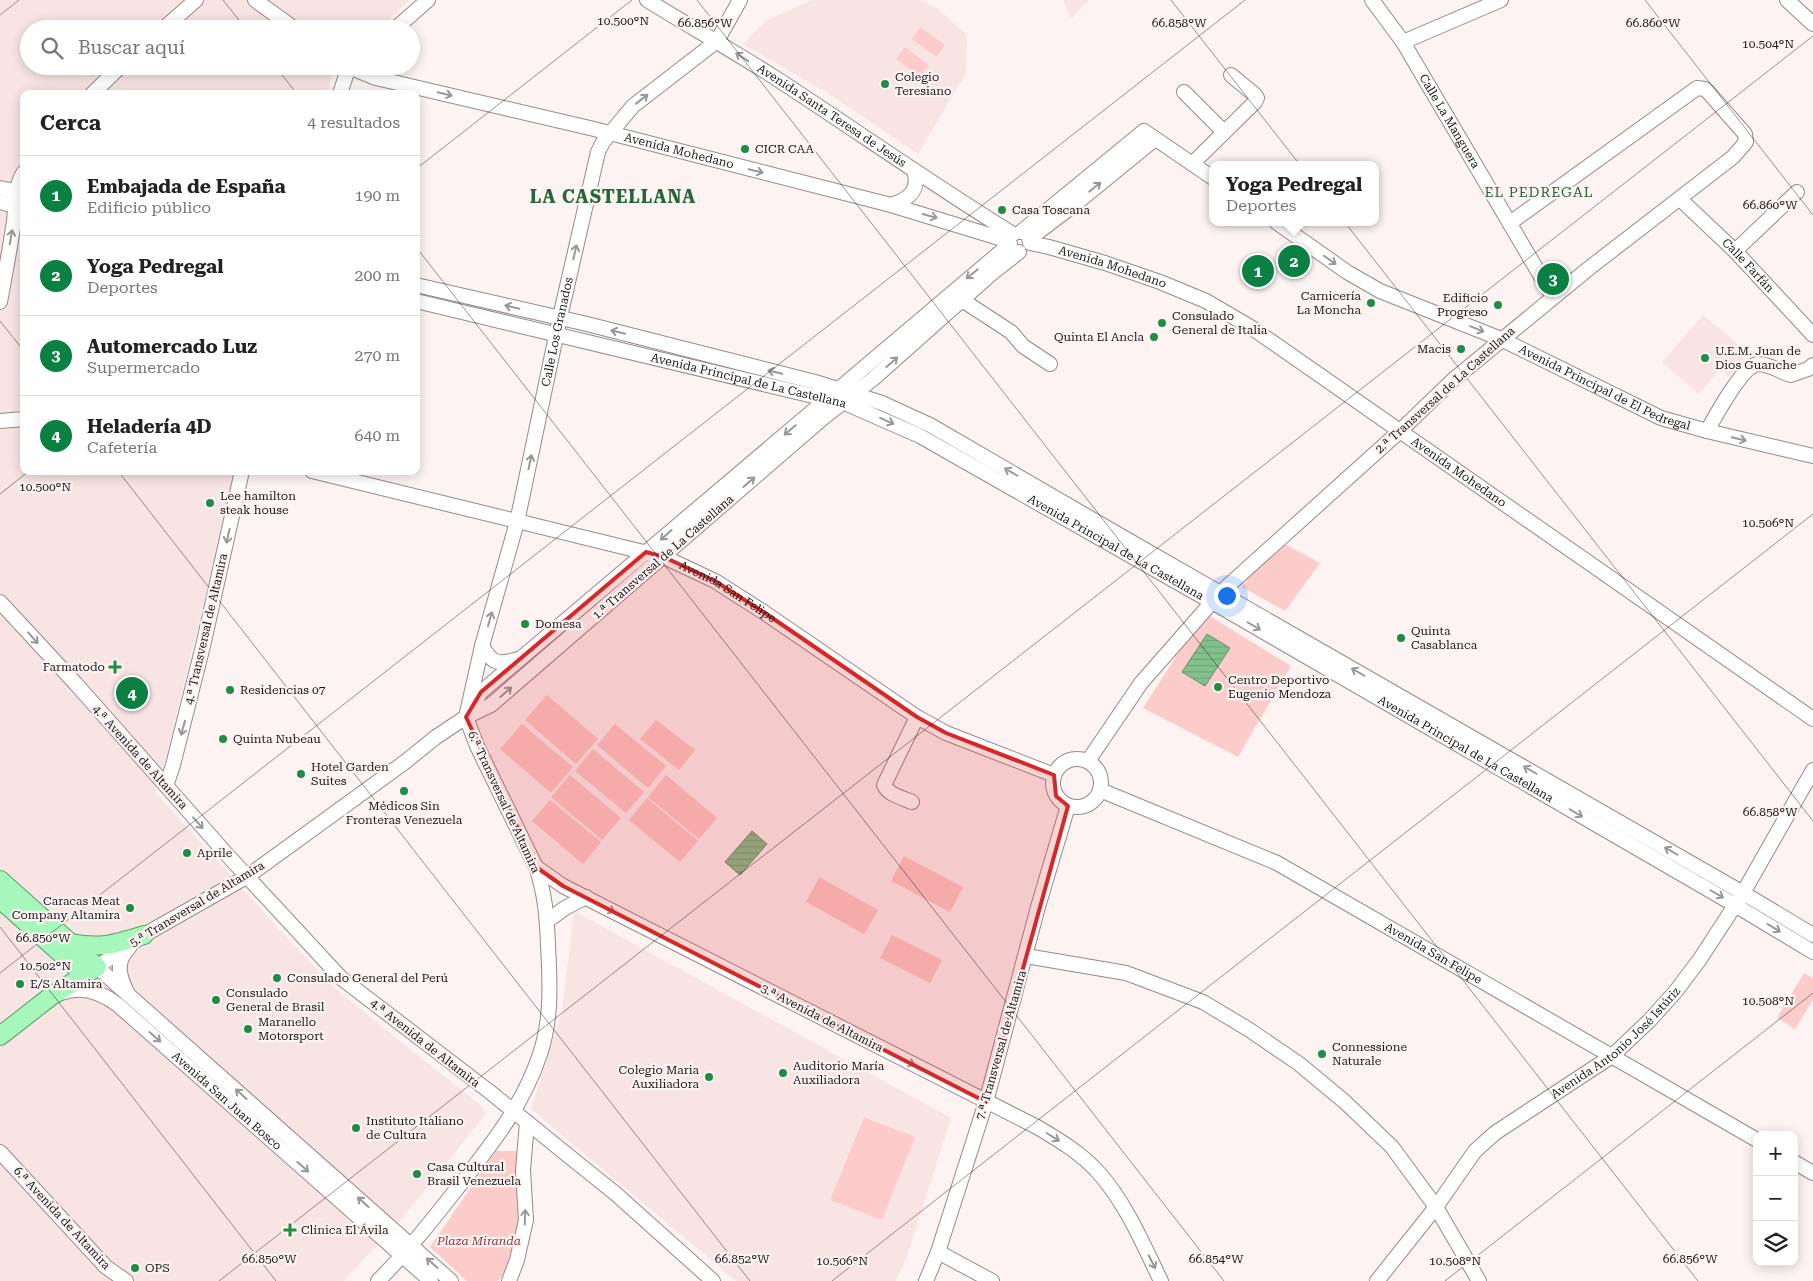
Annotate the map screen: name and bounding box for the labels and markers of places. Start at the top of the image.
place label: Colegio Teresiano [895,70,951,98]
marker: Colegio Teresiano [879,78,891,90]
place label: CICR CAA [755,142,814,156]
marker: CICR CAA [739,143,751,155]
place label: Casa Toscana [1012,203,1090,217]
marker: Casa Toscana [996,204,1008,216]
pin: 2 [1278,242,1310,280]
pin: 1 [1242,252,1274,290]
pin: 3 [1537,260,1569,298]
place label: Carnicería La Moncha [1297,289,1361,317]
place label: Edificio Progreso [1437,291,1488,319]
marker: Carnicería La Moncha [1365,297,1377,309]
marker: Edificio Progreso [1492,299,1504,311]
place label: Consulado General de Italia [1172,309,1268,337]
marker: Consulado General de Italia [1156,317,1168,329]
place label: Quinta El Ancla [1054,330,1144,344]
marker: Quinta El Ancla [1148,331,1160,343]
place label: Macis [1417,342,1451,356]
marker: Macis [1455,343,1467,355]
place label: U.E.M. Juan de Dios Guanche [1715,344,1801,372]
marker: U.E.M. Juan de Dios Guanche [1699,352,1711,364]
place label: Lee hamilton steak house [220,489,296,517]
marker: Lee hamilton steak house [204,497,216,509]
place label: Domesa [535,617,582,631]
marker: Domesa [519,618,531,630]
place label: Quinta Casablanca [1411,624,1478,652]
marker: Quinta Casablanca [1395,632,1407,644]
place label: Farmatodo [43,660,105,674]
marker: Farmatodo [109,661,121,673]
place label: Centro Deportivo Eugenio Mendoza [1228,673,1332,701]
pin: 4 [116,674,148,712]
marker: Centro Deportivo Eugenio Mendoza [1212,681,1224,693]
place label: Residencias 07 [240,683,326,697]
marker: Residencias 07 [224,684,236,696]
place label: Quinta Nubeau [233,732,321,746]
marker: Quinta Nubeau [217,733,229,745]
place label: Hotel Garden Suites [311,760,389,788]
marker: Hotel Garden Suites [295,768,307,780]
marker: Médicos Sin Fronteras Venezuela [398,785,410,797]
place label: Médicos Sin Fronteras Venezuela [346,799,463,827]
place label: Aprile [197,846,233,860]
marker: Aprile [181,847,193,859]
place label: Caracas Meat Company Altamira [12,894,121,922]
marker: Caracas Meat Company Altamira [124,902,136,914]
place label: Consulado General del Perú [287,971,449,985]
marker: Consulado General del Perú [271,972,283,984]
place label: E/S Altamira [30,977,103,991]
marker: E/S Altamira [14,978,26,990]
place label: Consulado General de Brasil [226,986,325,1014]
marker: Consulado General de Brasil [210,994,222,1006]
place label: Maranello Motorsport [258,1015,324,1043]
marker: Maranello Motorsport [242,1023,254,1035]
place label: Connessione Naturale [1332,1040,1407,1068]
marker: Connessione Naturale [1316,1048,1328,1060]
place label: Auditorio María Auxiliadora [793,1059,885,1087]
place label: Colegio Maria Auxiliadora [619,1063,699,1091]
marker: Auditorio María Auxiliadora [777,1067,789,1079]
marker: Colegio Maria Auxiliadora [703,1071,715,1083]
place label: Instituto Italiano de Cultura [366,1114,464,1142]
marker: Instituto Italiano de Cultura [350,1122,362,1134]
place label: Casa Cultural Brasil Venezuela [427,1160,522,1188]
marker: Casa Cultural Brasil Venezuela [411,1168,423,1180]
marker: Clínica El Ávila [283,1223,297,1237]
place label: Clínica El Ávila [301,1223,389,1237]
place label: OPS [145,1261,170,1275]
marker: OPS [129,1262,141,1274]

